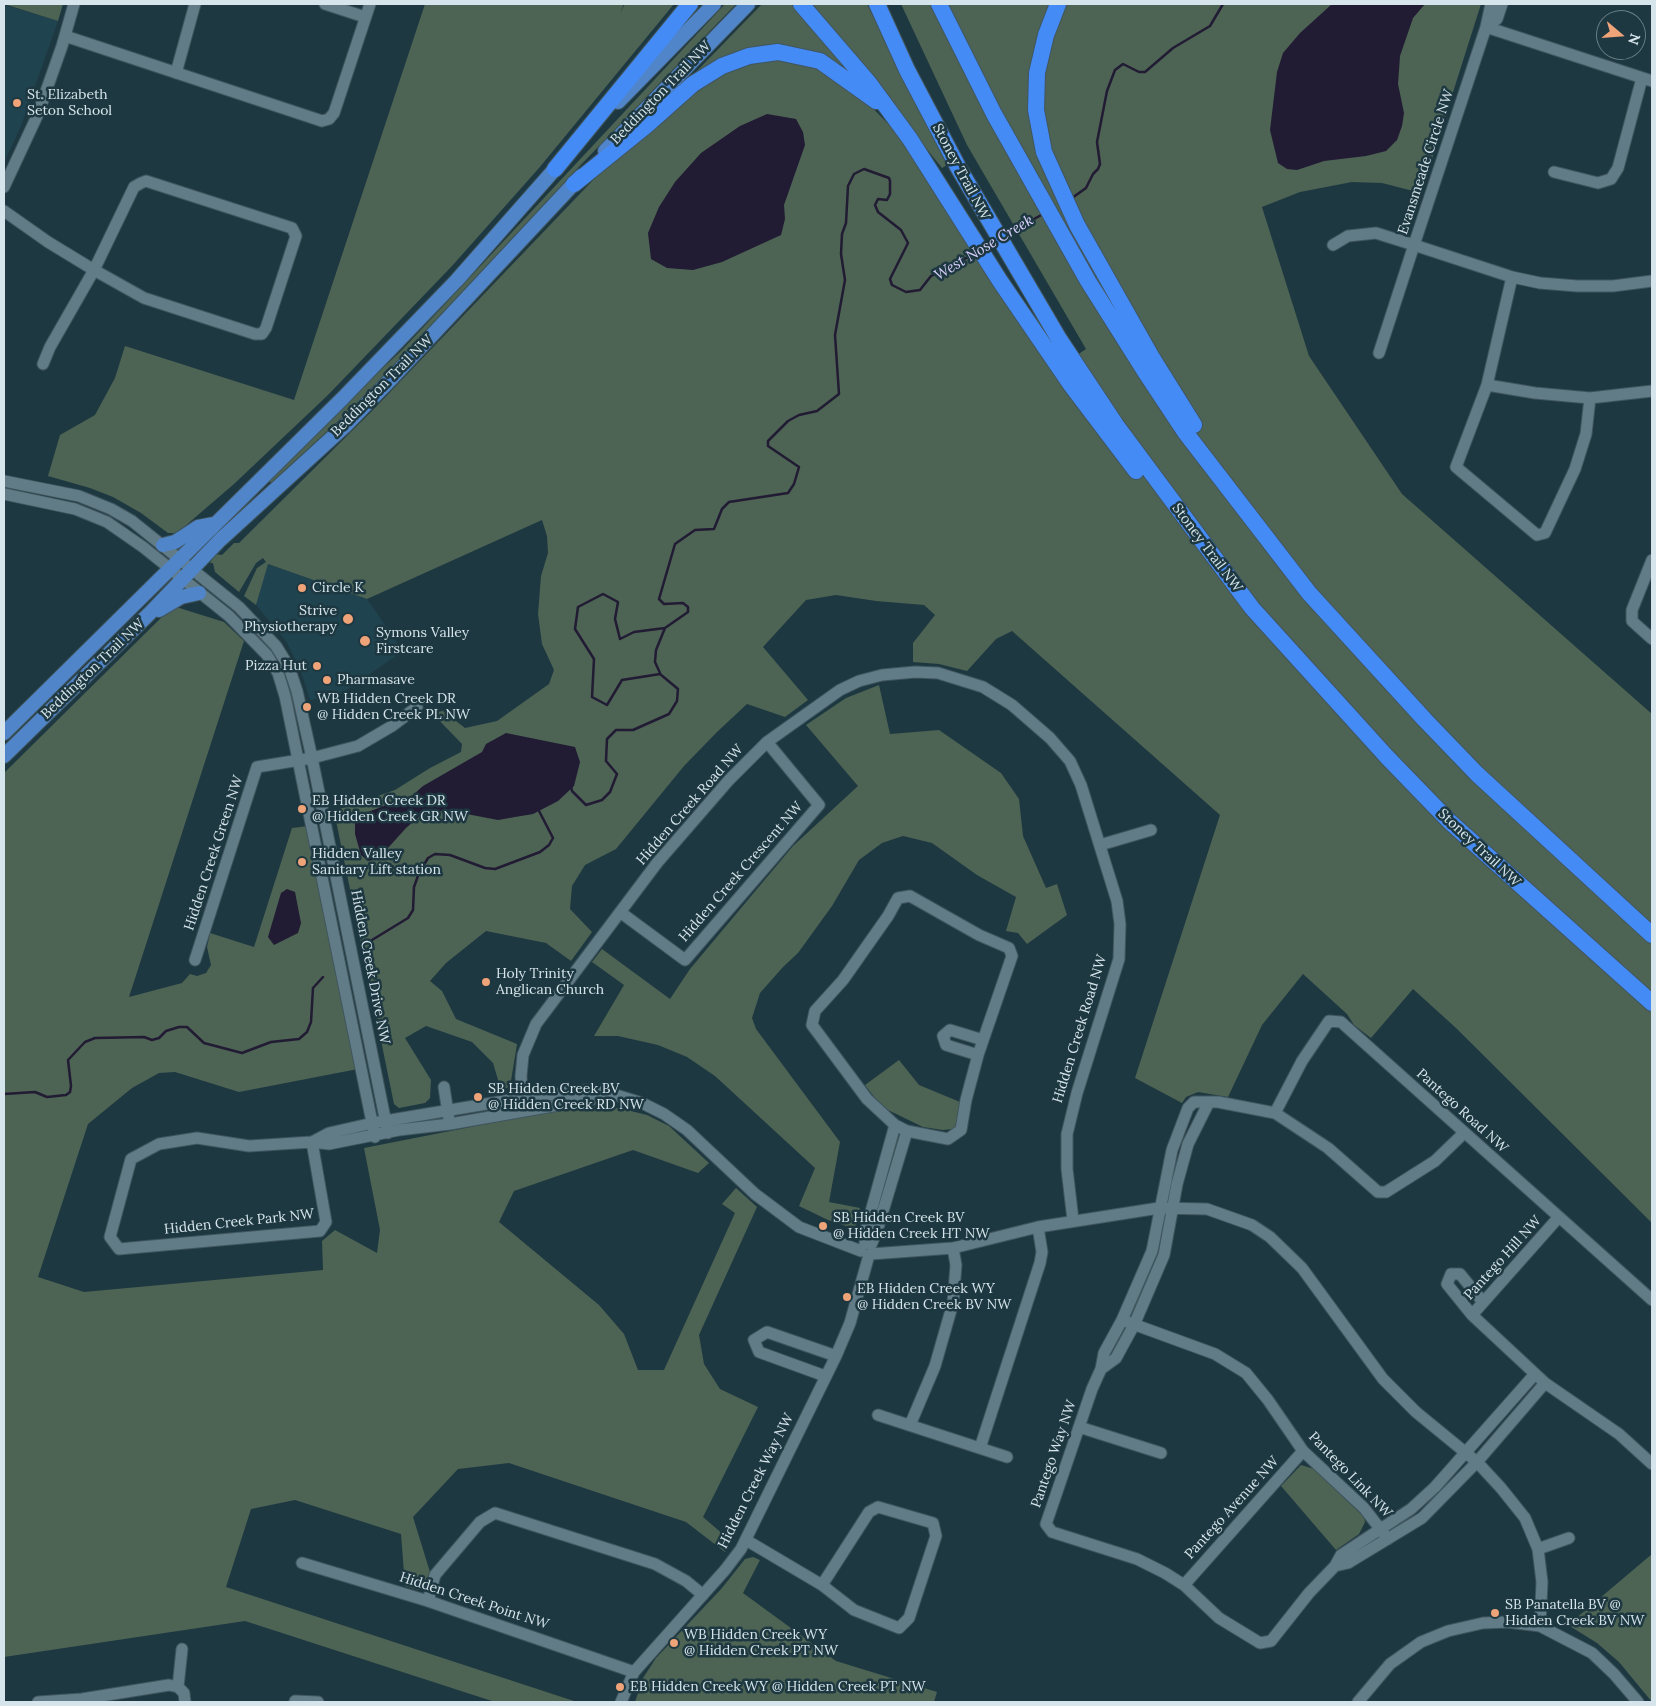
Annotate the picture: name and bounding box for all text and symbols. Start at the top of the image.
north arrow [1596,10,1646,60]
text: N [1624,31,1645,47]
street label: Beddington Trail NW [607,38,715,148]
place label: St. Elizabeth Seton School [27,87,112,120]
street label: Evansmeade Circle NW [1395,87,1457,237]
marker: St. Elizabeth Seton School [11,97,23,109]
street label: Stoney Trail NW [929,121,993,223]
water label: West Nose Creek [931,211,1037,285]
street label: Beddington Trail NW [328,332,436,440]
street label: Stoney Trail NW [1168,500,1246,596]
place label: Circle K [312,580,364,596]
marker: Circle K [296,582,308,594]
place label: Strive Physiotherapy [244,603,337,636]
marker: Strive Physiotherapy [341,612,355,626]
street label: Beddington Trail NW [38,615,148,723]
place label: Symons Valley Firstcare [376,625,469,658]
marker: Symons Valley Firstcare [358,634,372,648]
place label: Pizza Hut [245,658,307,674]
marker: Pizza Hut [311,660,323,672]
place label: Pharmasave [337,672,415,688]
marker: Pharmasave [321,674,333,686]
place label: WB Hidden Creek DR @ Hidden Creek PL NW [317,691,470,724]
marker: WB Hidden Creek DR @ Hidden Creek PL NW [301,701,313,713]
street label: Hidden Creek Road NW [633,741,747,869]
street label: Hidden Creek Green NW [181,773,247,933]
place label: EB Hidden Creek DR @ Hidden Creek GR NW [312,793,468,826]
street label: Hidden Creek Crescent NW [676,798,806,946]
marker: EB Hidden Creek DR @ Hidden Creek GR NW [296,803,308,815]
street label: Stoney Trail NW [1434,806,1524,890]
place label: Hidden Valley Sanitary Lift station [312,846,441,879]
marker: Hidden Valley Sanitary Lift station [296,856,308,868]
street label: Hidden Creek Drive NW [347,889,393,1045]
street label: Hidden Creek Road NW [1049,953,1111,1105]
place label: Holy Trinity Anglican Church [496,966,604,999]
marker: Holy Trinity Anglican Church [480,976,492,988]
street label: Pantego Road NW [1413,1066,1511,1156]
place label: SB Hidden Creek BV @ Hidden Creek RD NW [488,1081,644,1114]
marker: SB Hidden Creek BV @ Hidden Creek RD NW [472,1091,484,1103]
street label: Hidden Creek Park NW [163,1206,315,1238]
place label: SB Hidden Creek BV @ Hidden Creek HT NW [833,1210,989,1242]
street label: Pantego Hill NW [1461,1213,1545,1303]
marker: SB Hidden Creek BV @ Hidden Creek HT NW [817,1220,829,1232]
place label: EB Hidden Creek WY @ Hidden Creek BV NW [857,1281,1011,1314]
marker: EB Hidden Creek WY @ Hidden Creek BV NW [841,1291,853,1303]
street label: Pantego Way NW [1028,1398,1080,1510]
street label: Hidden Creek Way NW [715,1411,797,1551]
street label: Pantego Link NW [1305,1429,1395,1521]
street label: Pantego Avenue NW [1181,1453,1283,1563]
street label: Hidden Creek Point NW [397,1569,551,1633]
place label: SB Panatella BV @ Hidden Creek BV NW [1505,1597,1644,1630]
marker: SB Panatella BV @ Hidden Creek BV NW [1489,1607,1501,1619]
place label: WB Hidden Creek WY @ Hidden Creek PT NW [684,1627,838,1660]
marker: WB Hidden Creek WY @ Hidden Creek PT NW [668,1637,680,1649]
place label: EB Hidden Creek WY @ Hidden Creek PT NW [630,1679,926,1695]
marker: EB Hidden Creek WY @ Hidden Creek PT NW [614,1681,626,1693]

